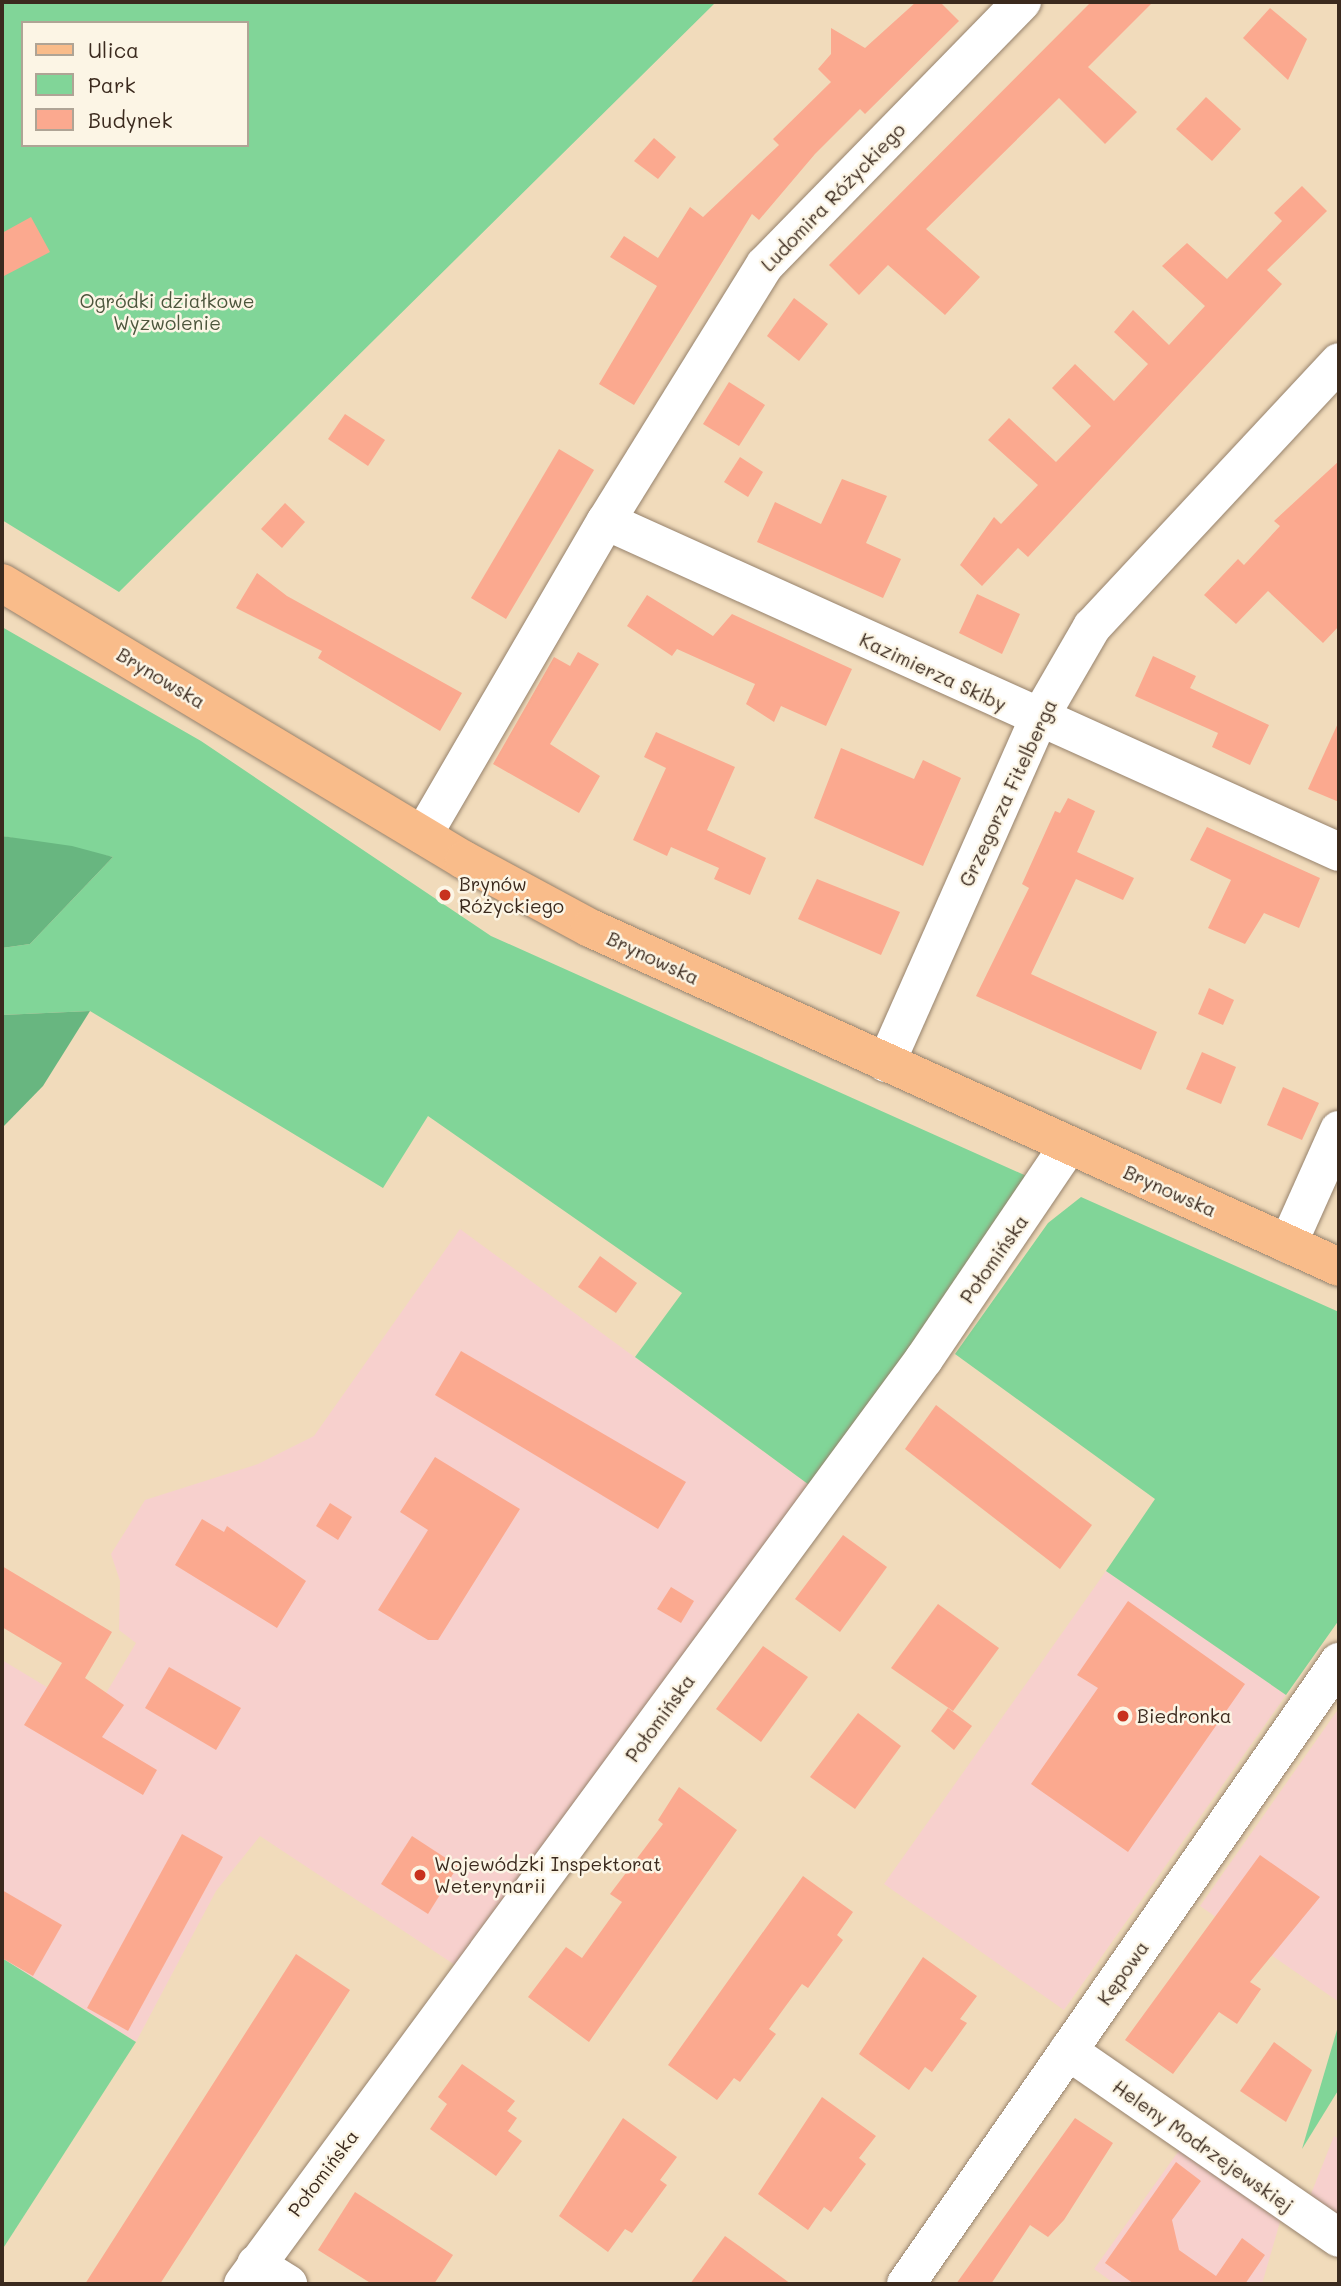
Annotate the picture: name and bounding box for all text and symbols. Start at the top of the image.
legend [21,21,248,147]
text: Ulica [88,36,139,63]
text: Park [88,71,136,98]
text: Budynek [88,106,173,133]
street label: Ludomira Różyckiego [756,118,910,276]
park label: Ogródki działkowe Wyzwolenie [80,290,254,334]
street label: Kazimierza Skiby [856,628,1010,716]
street label: Brynowska [113,643,209,713]
street label: Grzegorza Fitelberga [955,696,1061,890]
place label: Brynów Różyckiego [459,873,564,917]
marker: Brynów Różyckiego [437,887,453,903]
street label: Brynowska [603,927,703,989]
street label: Brynowska [1120,1160,1220,1222]
street label: Połomińska [955,1210,1033,1308]
street label: Połomińska [621,1670,699,1766]
place label: Biedronka [1137,1705,1232,1727]
marker: Biedronka [1115,1708,1131,1724]
place label: Wojewódzki Inspektorat Weterynarii [434,1853,662,1897]
marker: Wojewódzki Inspektorat Weterynarii [412,1867,428,1883]
street label: Kępowa [1093,1937,1153,2009]
street label: Heleny Modrzejewskiej [1108,2075,1298,2217]
street label: Połomińska [283,2125,363,2221]

